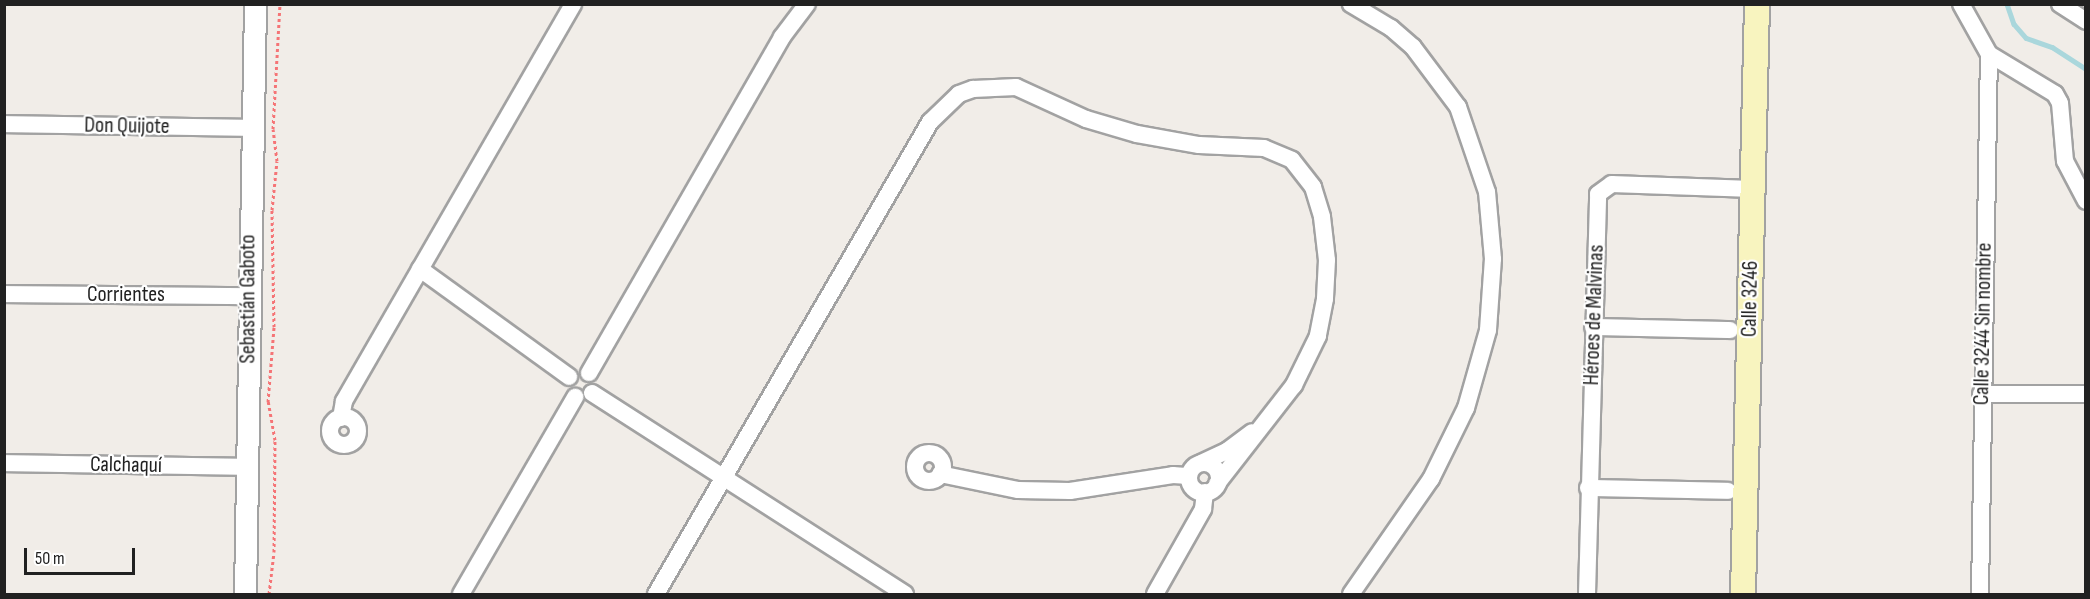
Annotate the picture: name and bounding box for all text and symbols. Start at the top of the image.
street label: Don Quijote [84,112,170,140]
street label: Sebastián Gaboto [235,234,261,364]
street label: Calle 3244 Sin nombre [1968,243,1998,405]
street label: Héroes de Malvinas [1578,244,1610,386]
street label: Calle 3246 [1736,261,1764,337]
street label: Corrientes [87,282,165,308]
street label: Calchaquí [90,451,162,479]
scale bar [27,536,138,574]
text: 50 m [35,548,65,569]

